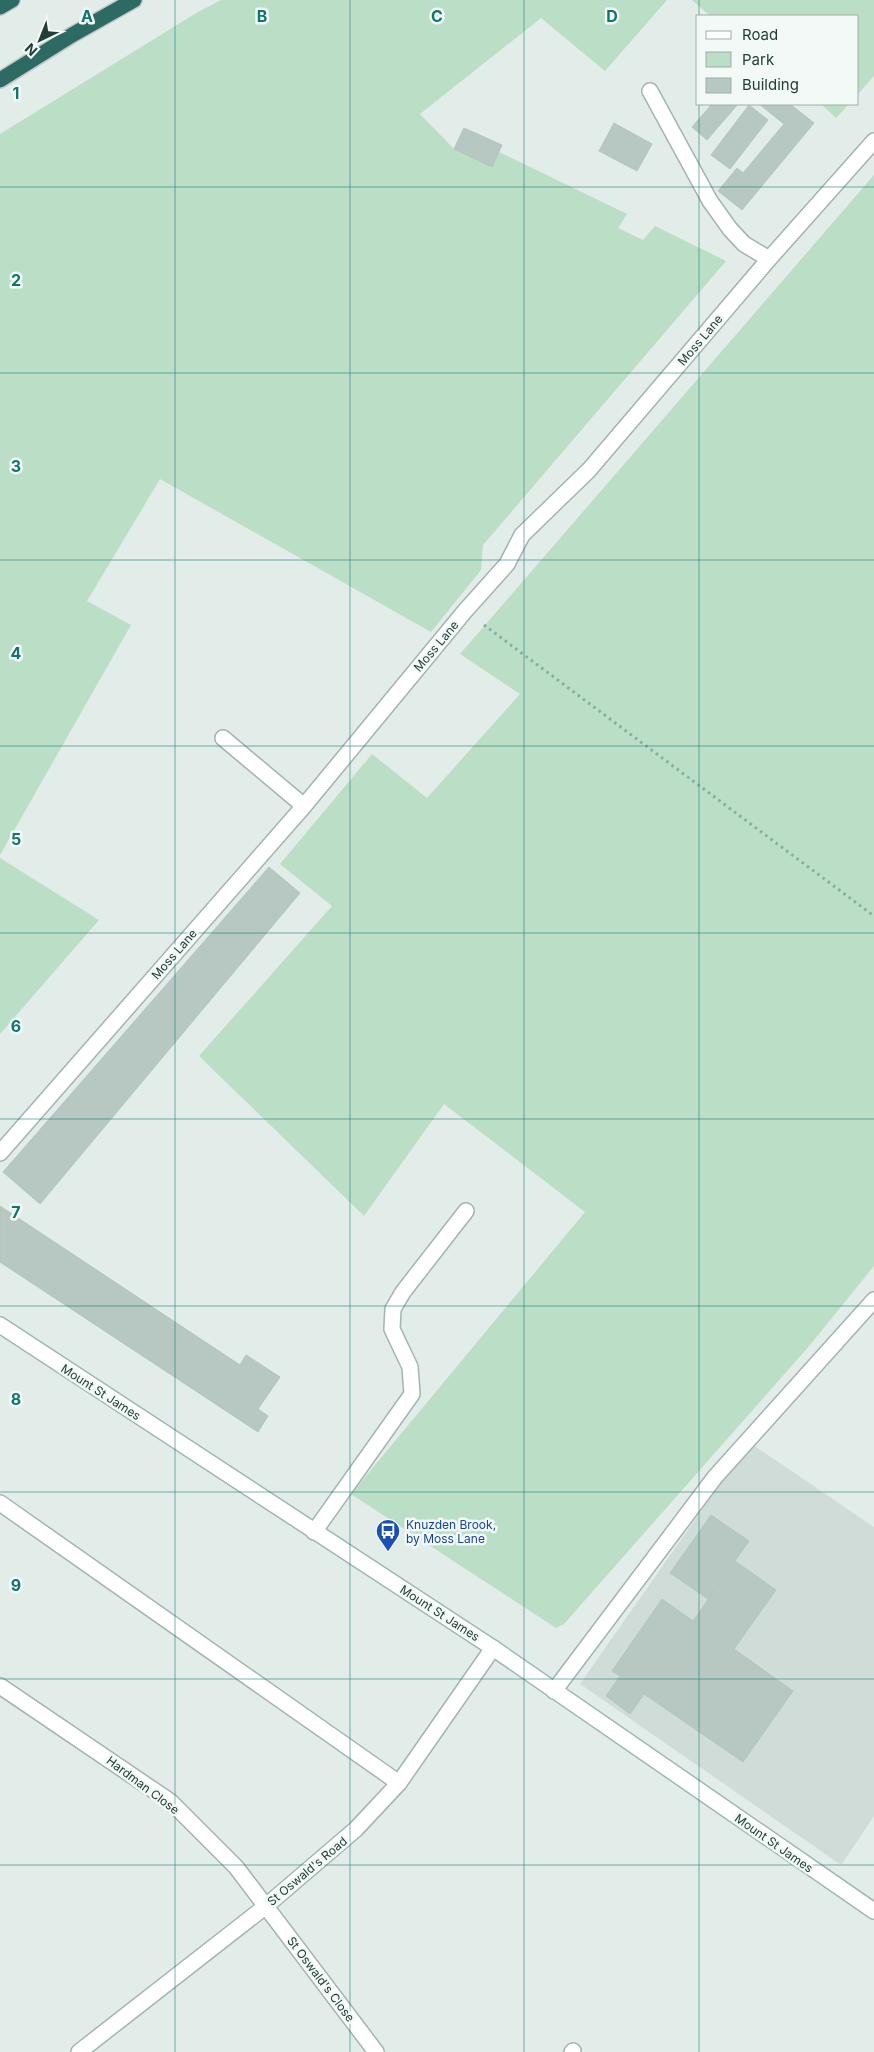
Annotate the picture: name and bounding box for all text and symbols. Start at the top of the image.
text: A [81,6,93,26]
text: B [257,6,267,26]
text: C [431,6,443,26]
text: D [606,6,618,26]
north arrow [15,15,65,65]
legend [696,15,859,105]
text: Road [742,25,778,44]
text: N [21,40,40,60]
text: Park [742,50,775,69]
text: Building [742,75,799,94]
text: 1 [13,83,19,103]
text: 2 [11,270,21,290]
street label: Moss Lane [674,312,726,368]
text: 3 [11,456,21,476]
street label: Moss Lane [410,618,462,674]
text: 4 [11,643,22,663]
text: 5 [11,829,21,849]
street label: Moss Lane [148,926,200,982]
text: 6 [11,1016,21,1036]
text: 7 [11,1202,21,1222]
street label: Mount St James [58,1361,144,1423]
text: 8 [11,1389,21,1409]
place label: Knuzden Brook, by Moss Lane [406,1517,496,1546]
bus stop icon: Knuzden Brook, by Moss Lane [375,1518,401,1552]
text: 9 [11,1575,21,1595]
street label: Mount St James [397,1582,483,1644]
street label: Hardman Close [104,1753,182,1817]
street label: Mount St James [732,1810,816,1876]
street label: St Oswald's Road [264,1833,350,1909]
street label: St Oswald's Close [284,1933,358,2025]

